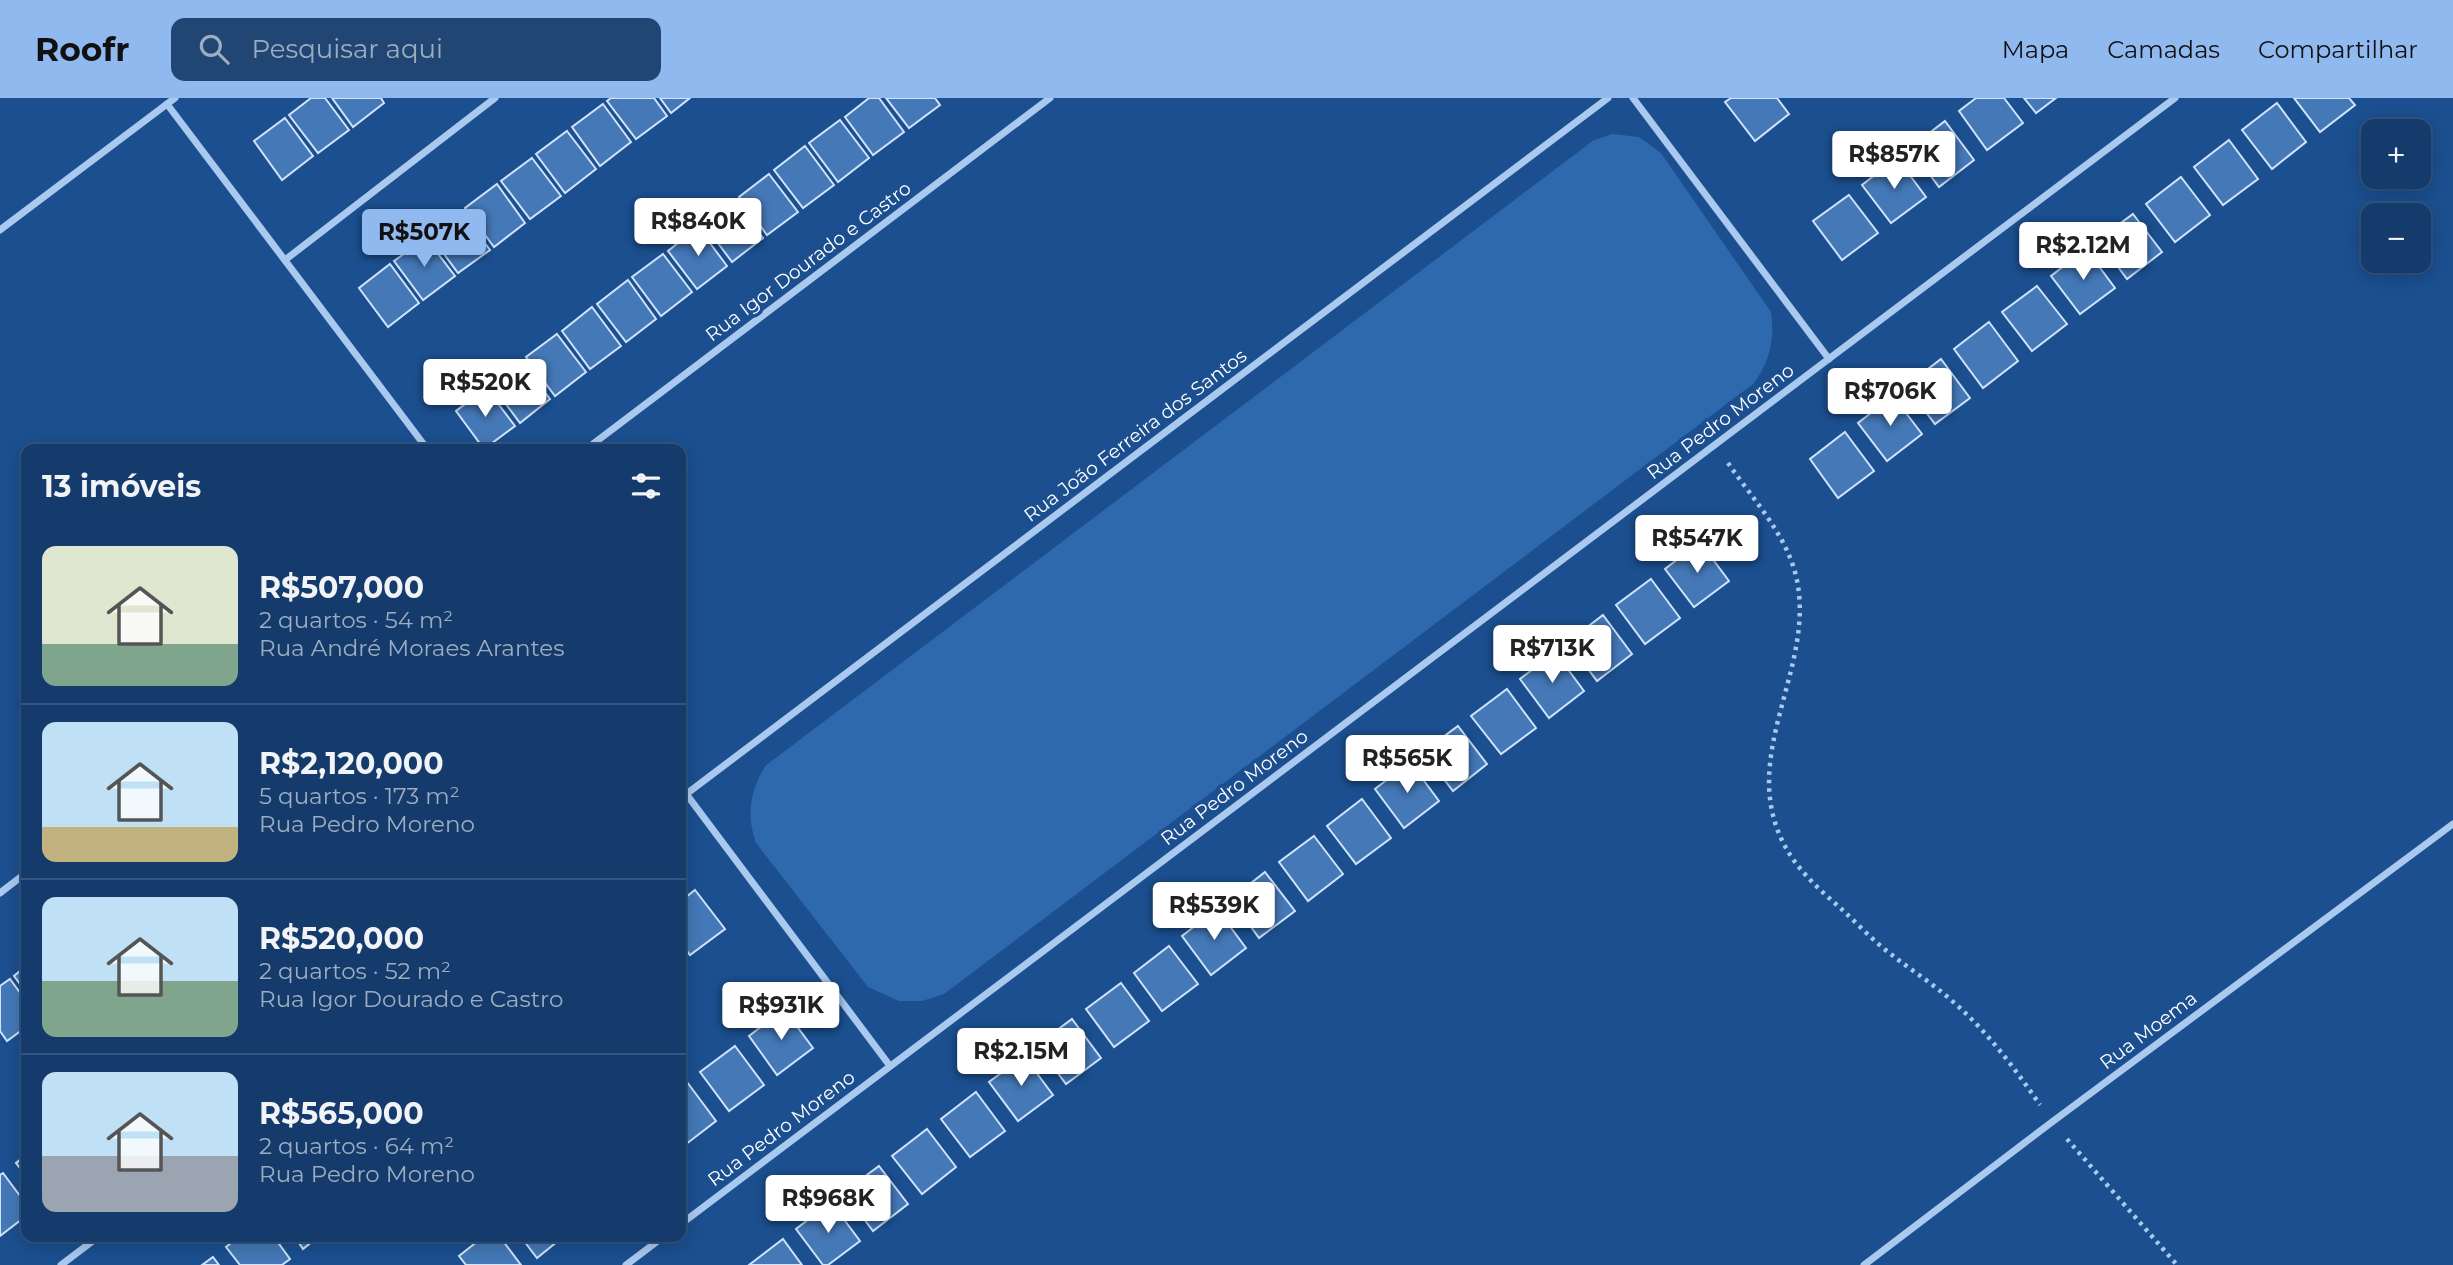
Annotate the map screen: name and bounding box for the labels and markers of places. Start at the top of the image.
pin: R$857K [1837,132,1951,191]
pin: R$840K [641,198,755,258]
pin: R$507K [367,209,481,269]
pin: R$2.12M [2018,222,2148,282]
pin: R$520K [428,360,542,419]
pin: R$706K [1833,368,1947,428]
pin: R$547K [1640,516,1754,575]
pin: R$713K [1495,626,1609,685]
pin: R$565K [1350,736,1464,795]
pin: R$539K [1157,882,1271,942]
pin: R$931K [724,982,838,1042]
pin: R$2.15M [956,1028,1086,1088]
pin: R$968K [771,1176,885,1235]

